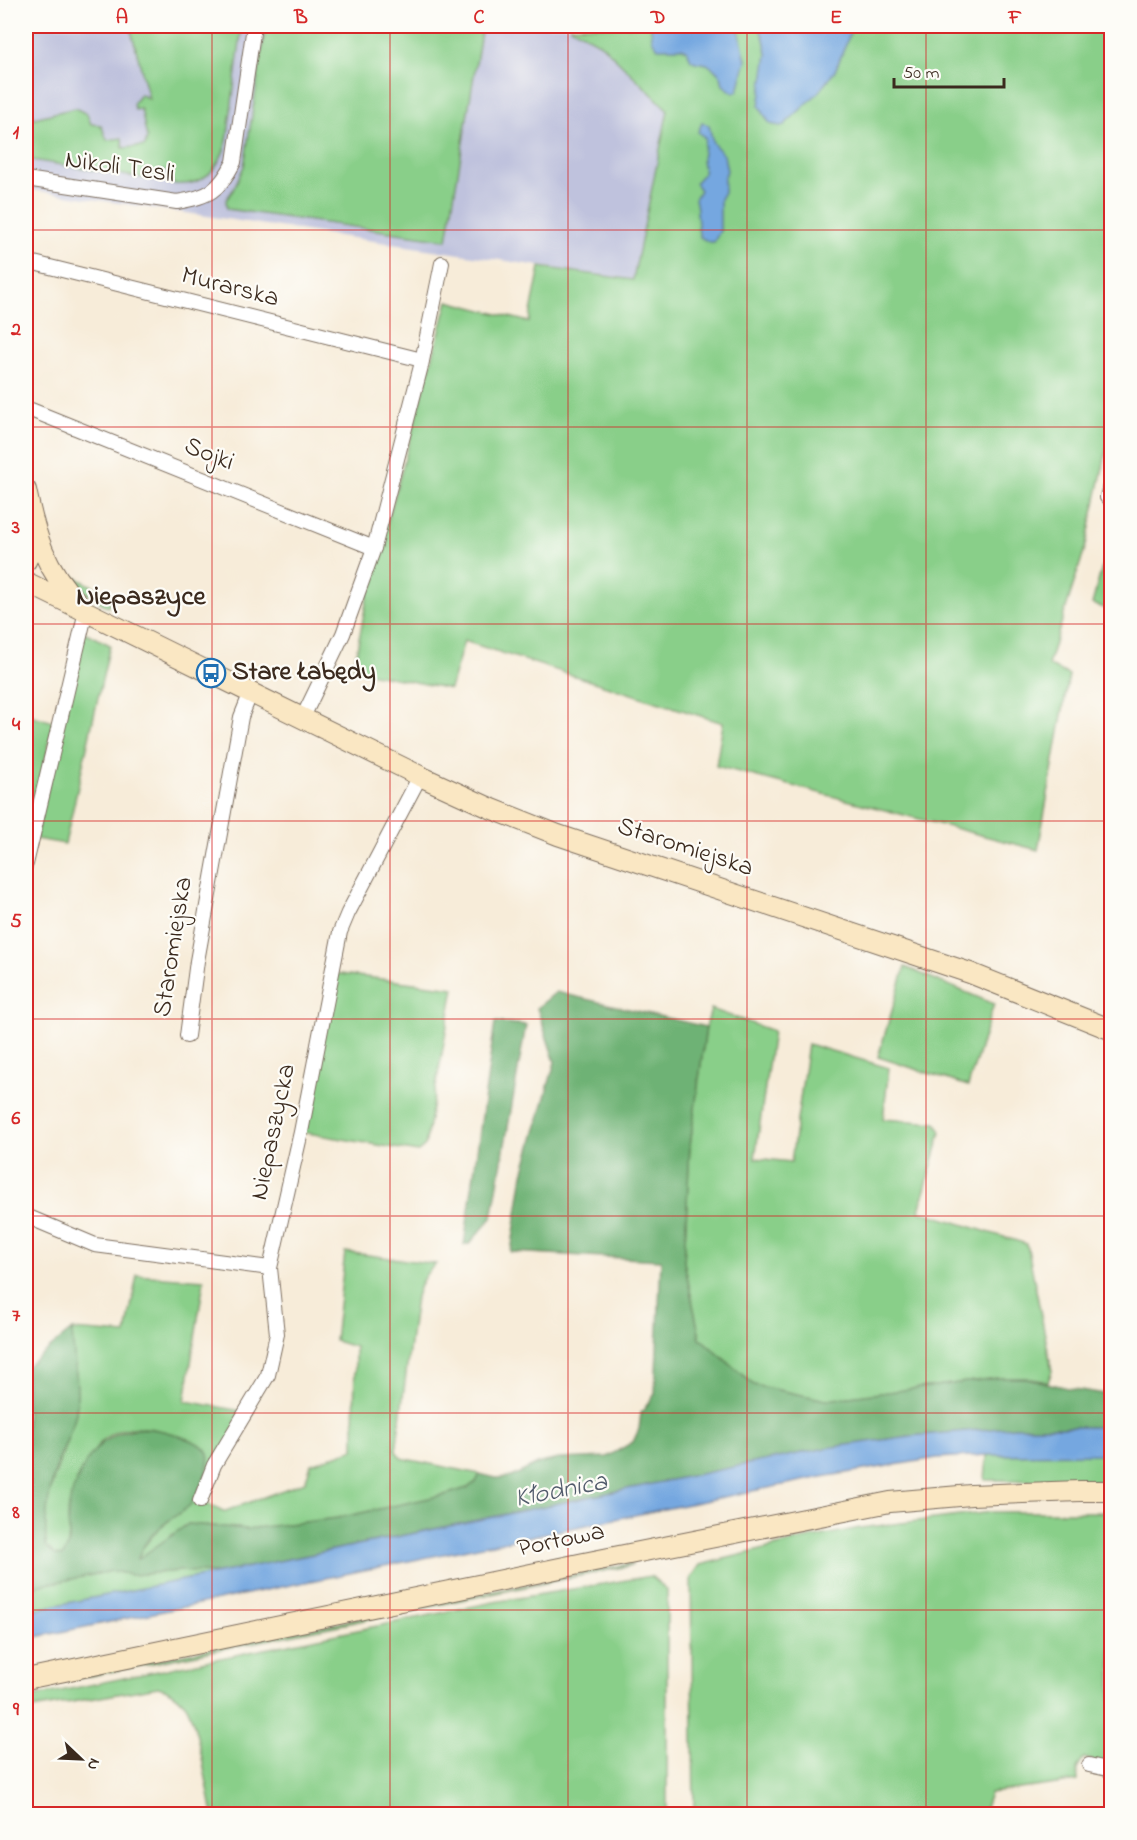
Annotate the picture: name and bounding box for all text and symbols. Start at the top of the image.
text: A [116,4,128,33]
text: B [293,4,308,33]
text: C [474,4,485,33]
text: D [650,4,665,33]
text: E [830,4,842,33]
text: F [1008,4,1022,33]
scale bar [894,51,1004,89]
text: 50 m [903,61,940,87]
text: 1 [13,119,20,148]
street label: Nikoli Tesli [63,141,177,195]
street label: Murarska [177,258,283,318]
text: 2 [10,316,21,345]
street label: Sojki [178,428,240,482]
text: 3 [11,514,20,543]
district label: Niepaszyce [76,578,207,617]
place label: Stare Łabędy [232,654,376,692]
bus stop icon: Stare Łabędy [195,657,227,689]
text: 4 [12,711,21,740]
street label: Staromiejska [612,808,758,888]
street label: Staromiejska [144,874,204,1020]
text: 5 [10,908,22,937]
street label: Niepaszycka [241,1060,307,1204]
text: 6 [12,1105,21,1134]
text: 7 [12,1302,21,1331]
water label: Kłodnica [512,1463,611,1519]
text: 8 [11,1499,20,1528]
street label: Portowa [514,1513,608,1569]
text: 9 [12,1696,20,1725]
north arrow [51,1729,111,1789]
text: N [80,1754,106,1774]

